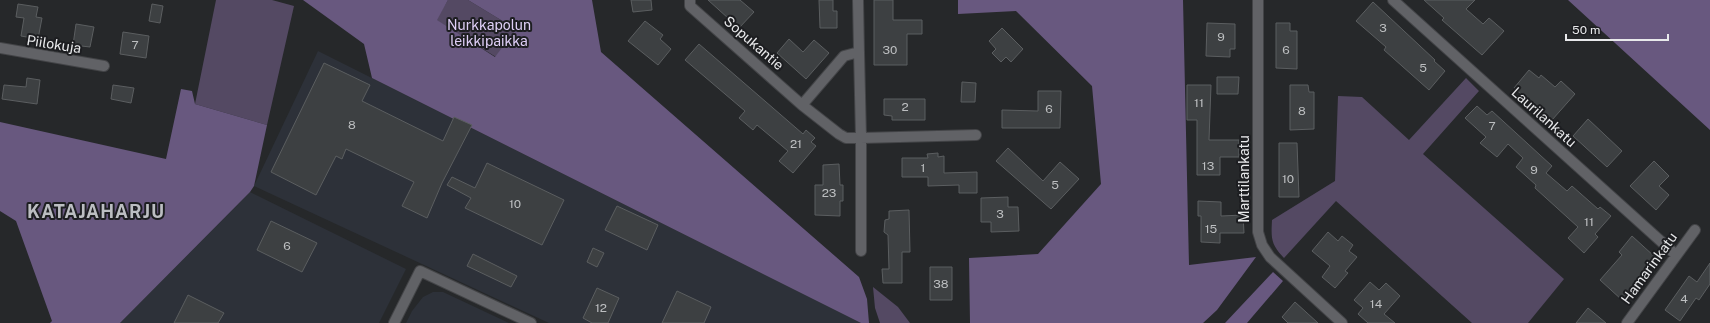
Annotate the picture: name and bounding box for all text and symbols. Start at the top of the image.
street label: Sopukantie [721,13,787,73]
scale bar [1566,16,1668,42]
park label: Nurkkapolun leikkipaikka [447,17,531,49]
house number: 3 [1379,21,1387,35]
text: 50 m [1572,23,1600,37]
house number: 9 [1217,30,1225,44]
street label: Piilokuja [26,32,82,56]
house number: 7 [131,38,139,52]
house number: 30 [883,43,897,57]
house number: 6 [1282,43,1290,57]
house number: 5 [1419,61,1427,75]
street label: Laurilankatu [1508,84,1580,150]
house number: 11 [1194,96,1204,110]
house number: 2 [901,100,909,114]
house number: 6 [1045,102,1053,116]
house number: 8 [1298,104,1306,118]
house number: 8 [348,118,356,132]
house number: 7 [1488,119,1496,133]
street label: Marttilankatu [1236,135,1252,223]
house number: 21 [790,137,802,151]
house number: 13 [1202,159,1214,173]
house number: 1 [921,161,925,175]
house number: 9 [1530,163,1538,177]
house number: 10 [1282,172,1294,186]
house number: 5 [1051,178,1059,192]
house number: 23 [822,186,836,200]
house number: 10 [509,197,521,211]
district label: KATAJAHARJU [27,201,165,222]
house number: 3 [996,207,1004,221]
house number: 11 [1584,215,1594,229]
house number: 15 [1205,222,1218,236]
street label: Hamarinkatu [1618,229,1680,307]
house number: 6 [283,239,291,253]
house number: 38 [933,277,949,291]
house number: 4 [1680,292,1688,306]
house number: 14 [1370,297,1383,311]
house number: 12 [595,301,607,315]

